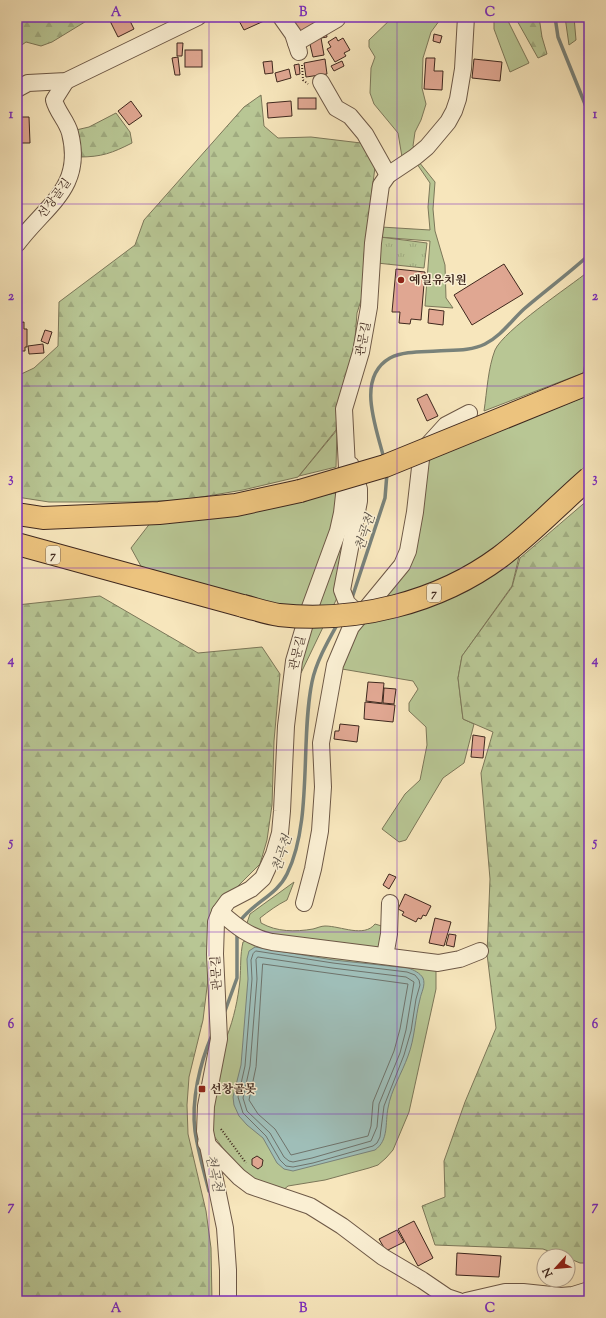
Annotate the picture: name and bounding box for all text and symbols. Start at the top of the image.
text: A [111,4,122,22]
text: B [299,4,308,22]
text: C [485,4,495,22]
text: 1 [9,106,14,124]
text: 1 [593,106,598,124]
street label: 선장골길 [34,175,76,223]
place label: 예일유치원 [409,272,467,290]
marker: 예일유치원 [396,275,406,285]
text: 2 [8,288,15,306]
text: 2 [592,288,599,306]
street label: 관문길 [352,320,376,358]
text: 3 [8,470,14,488]
text: 3 [592,470,598,488]
water label: 천곡천 [352,511,381,553]
road number: 7 [46,546,60,564]
road number: 7 [427,584,441,602]
street label: 관문길 [285,634,311,672]
text: 4 [7,652,15,670]
text: 4 [591,652,599,670]
water label: 천곡천 [269,832,298,874]
text: 5 [8,834,14,852]
text: 5 [592,834,598,852]
street label: 관문길 [207,955,227,991]
text: 6 [8,1016,15,1034]
text: 6 [592,1016,599,1034]
place label: 선창골못 [210,1081,257,1099]
marker: 선창골못 [197,1084,207,1094]
water label: 천곡천 [200,1153,226,1195]
text: 7 [8,1198,15,1216]
text: 7 [592,1198,599,1216]
north arrow [536,1248,576,1288]
text: N [539,1264,558,1281]
text: A [111,1300,122,1318]
text: B [299,1300,308,1318]
text: C [485,1300,495,1318]

